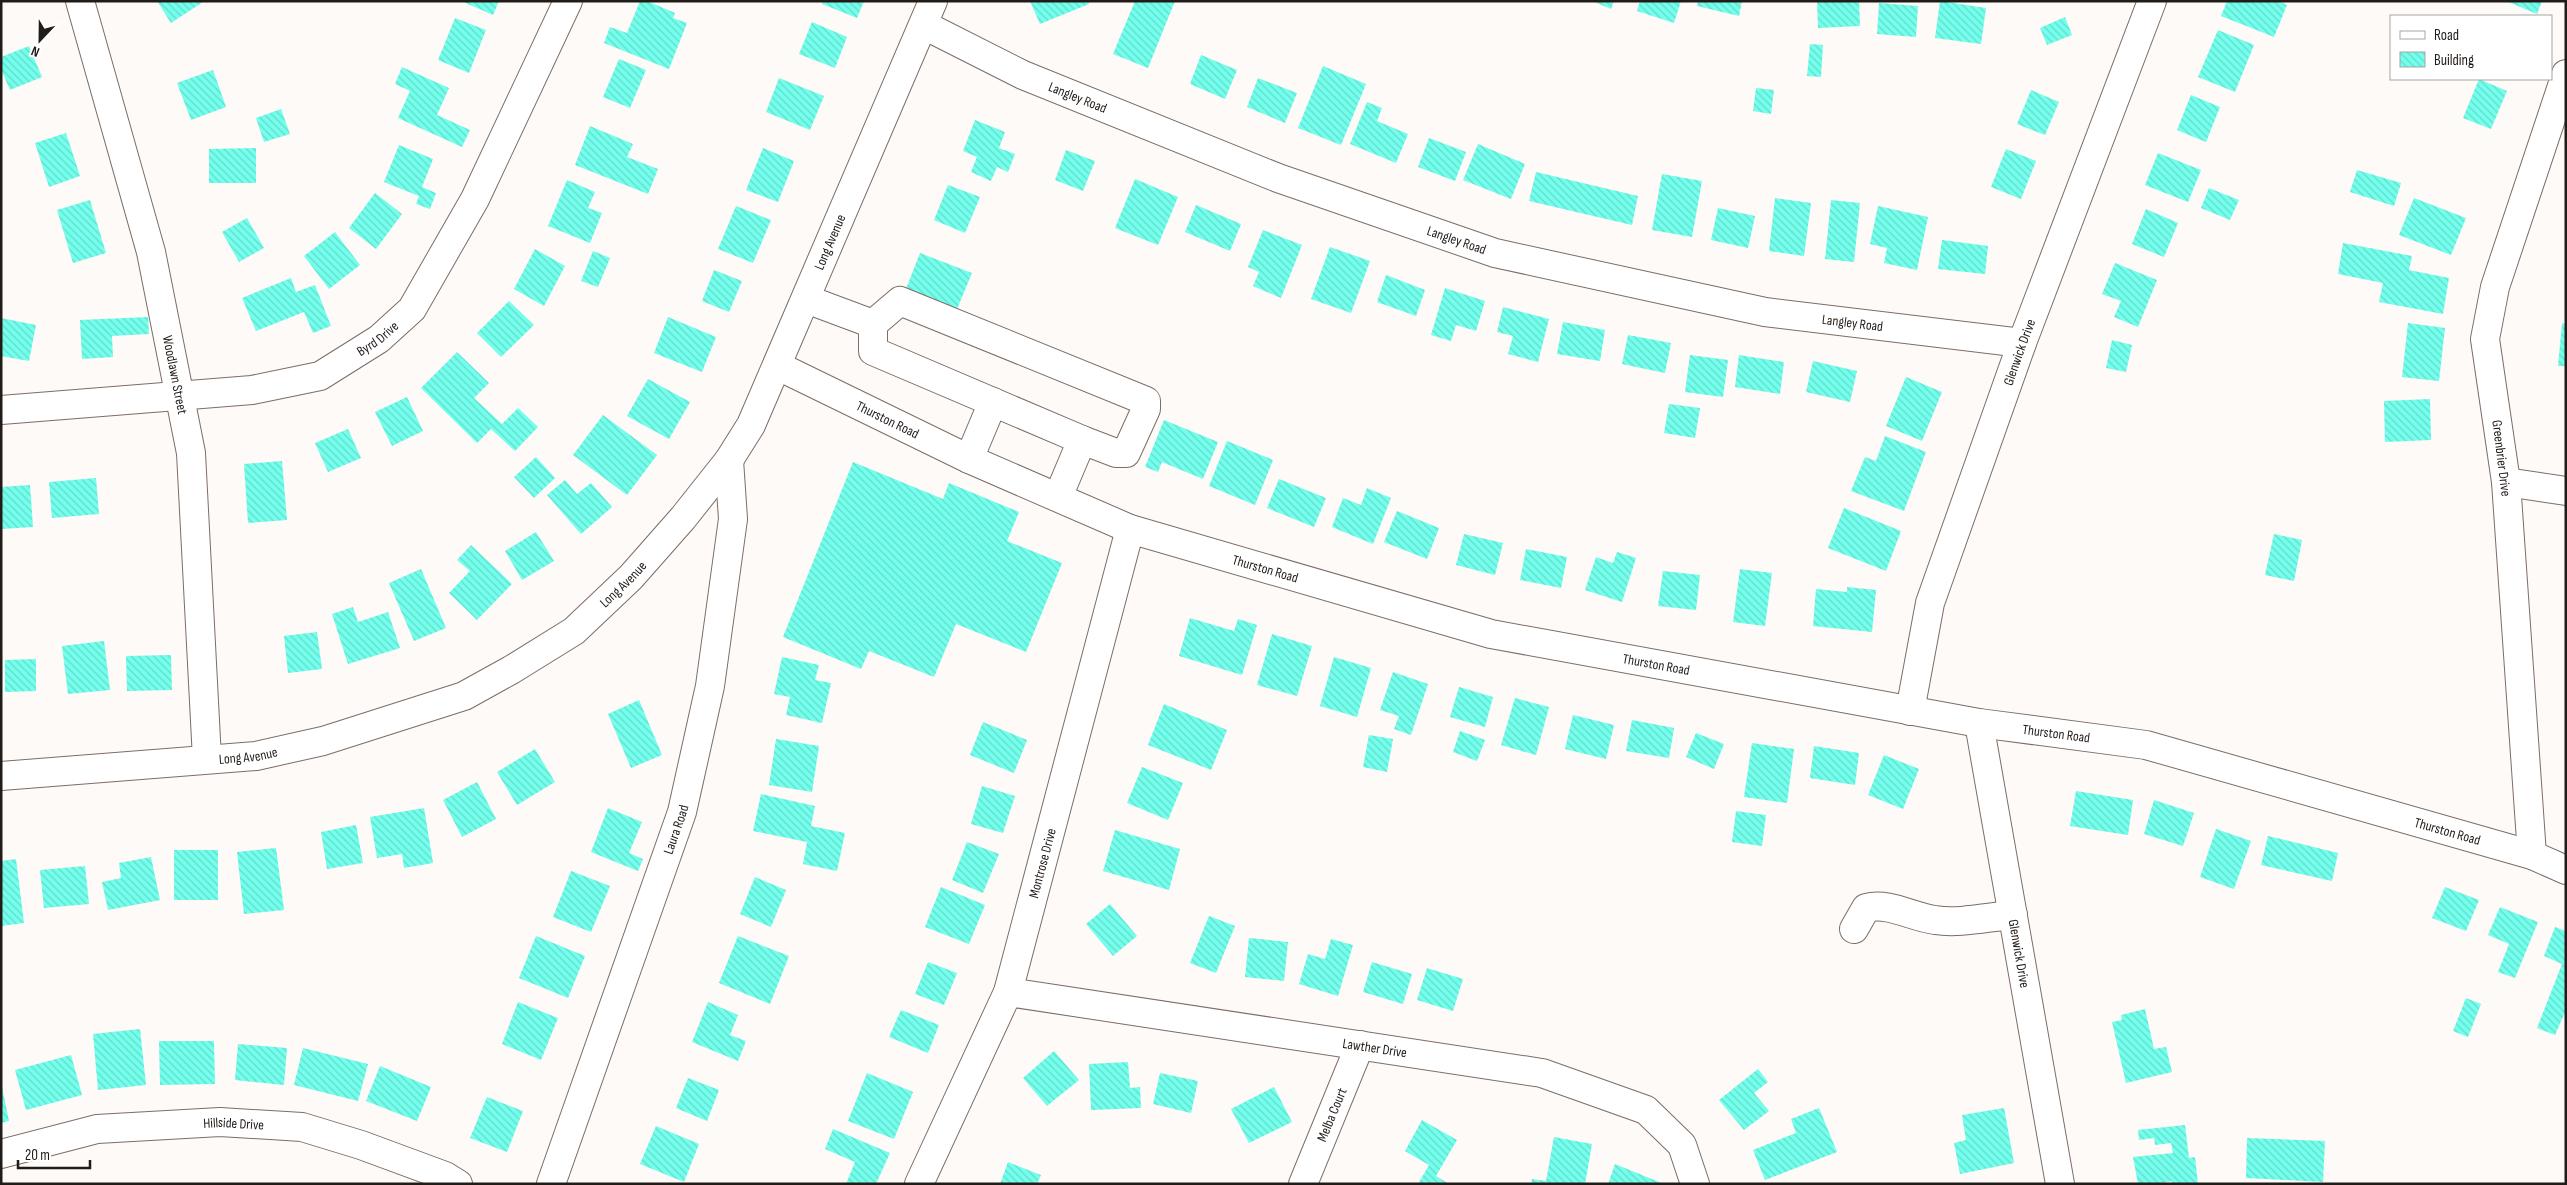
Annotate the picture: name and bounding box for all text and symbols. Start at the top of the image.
north arrow [15,15,65,65]
legend [2390,15,2552,80]
text: Road [2434,26,2459,45]
text: N [29,42,42,61]
text: Building [2434,51,2474,70]
street label: Langley Road [1046,78,1109,117]
street label: Long Avenue [811,212,849,273]
street label: Langley Road [1425,222,1488,258]
street label: Langley Road [1821,311,1884,335]
street label: Glenwick Drive [2000,317,2039,388]
street label: Byrd Drive [354,318,402,360]
street label: Woodlawn Street [159,334,191,416]
street label: Thurston Road [853,397,922,442]
street label: Greenbrier Drive [2488,419,2515,497]
street label: Thurston Road [1230,551,1300,587]
street label: Long Avenue [596,558,650,611]
street label: Thurston Road [1621,650,1691,679]
street label: Thurston Road [2022,721,2091,747]
street label: Long Avenue [218,743,279,768]
street label: Laura Road [660,803,692,856]
street label: Thurston Road [2412,814,2483,849]
street label: Montrose Drive [1025,826,1060,900]
street label: Glenwick Drive [2005,918,2033,989]
street label: Lawther Drive [1341,1035,1408,1061]
street label: Melba Court [1313,1085,1351,1144]
street label: Hillside Drive [203,1114,264,1134]
scale bar [18,1138,90,1170]
text: 20 m [25,1146,50,1165]

